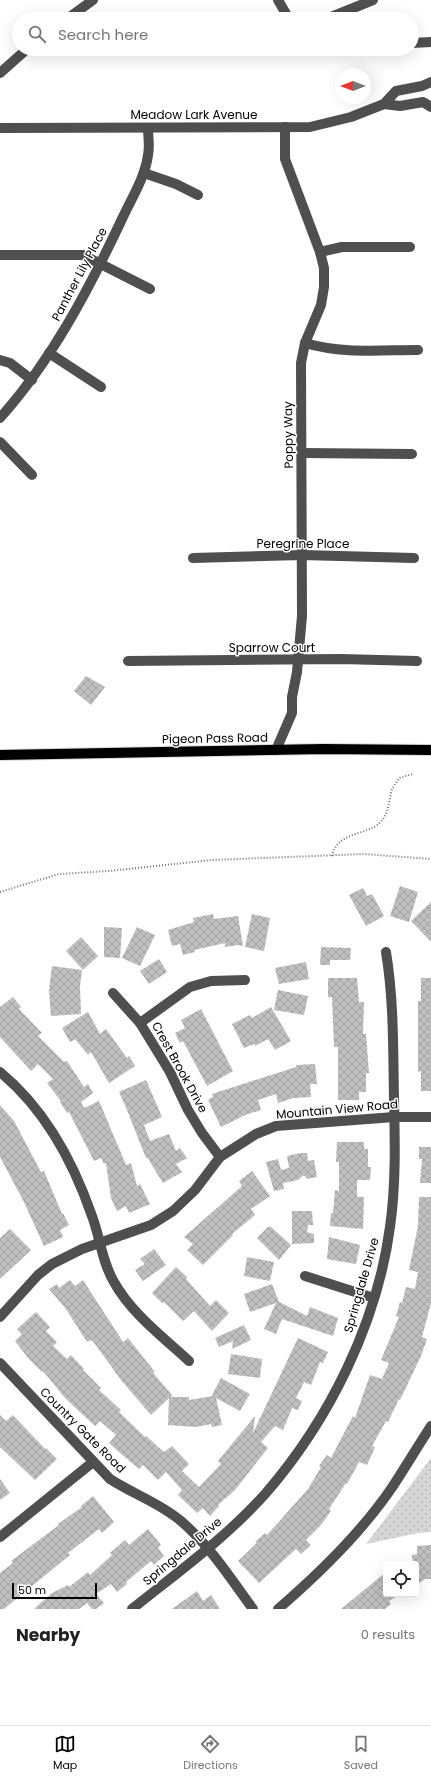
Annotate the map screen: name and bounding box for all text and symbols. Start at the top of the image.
search box [12,12,419,56]
icon: search [26,23,48,45]
text: Search here [58,24,148,45]
north arrow [335,68,371,104]
street label: Meadow Lark Avenue [131,106,257,123]
street label: Panther Lily Place [47,224,111,324]
street label: Poppy Way [279,401,297,469]
street label: Peregrine Place [257,535,349,552]
street label: Sparrow Court [229,639,315,656]
street label: Pigeon Pass Road [162,729,268,747]
street label: Crest Brook Drive [148,1018,212,1116]
street label: Mountain View Road [275,1095,399,1123]
street label: Springdale Drive [339,1235,383,1335]
street label: Country Gate Road [36,1383,130,1477]
street label: Springdale Drive [139,1513,225,1589]
map controls [383,1561,419,1597]
button: locate [383,1561,419,1597]
scale bar [12,1581,97,1600]
text: 50 m [18,1582,46,1598]
text: Nearby [16,1623,80,1647]
text: 0 results [361,1625,415,1644]
tab: Map [53,1733,77,1774]
tab: Directions [183,1733,238,1774]
tab: Saved [344,1733,378,1774]

